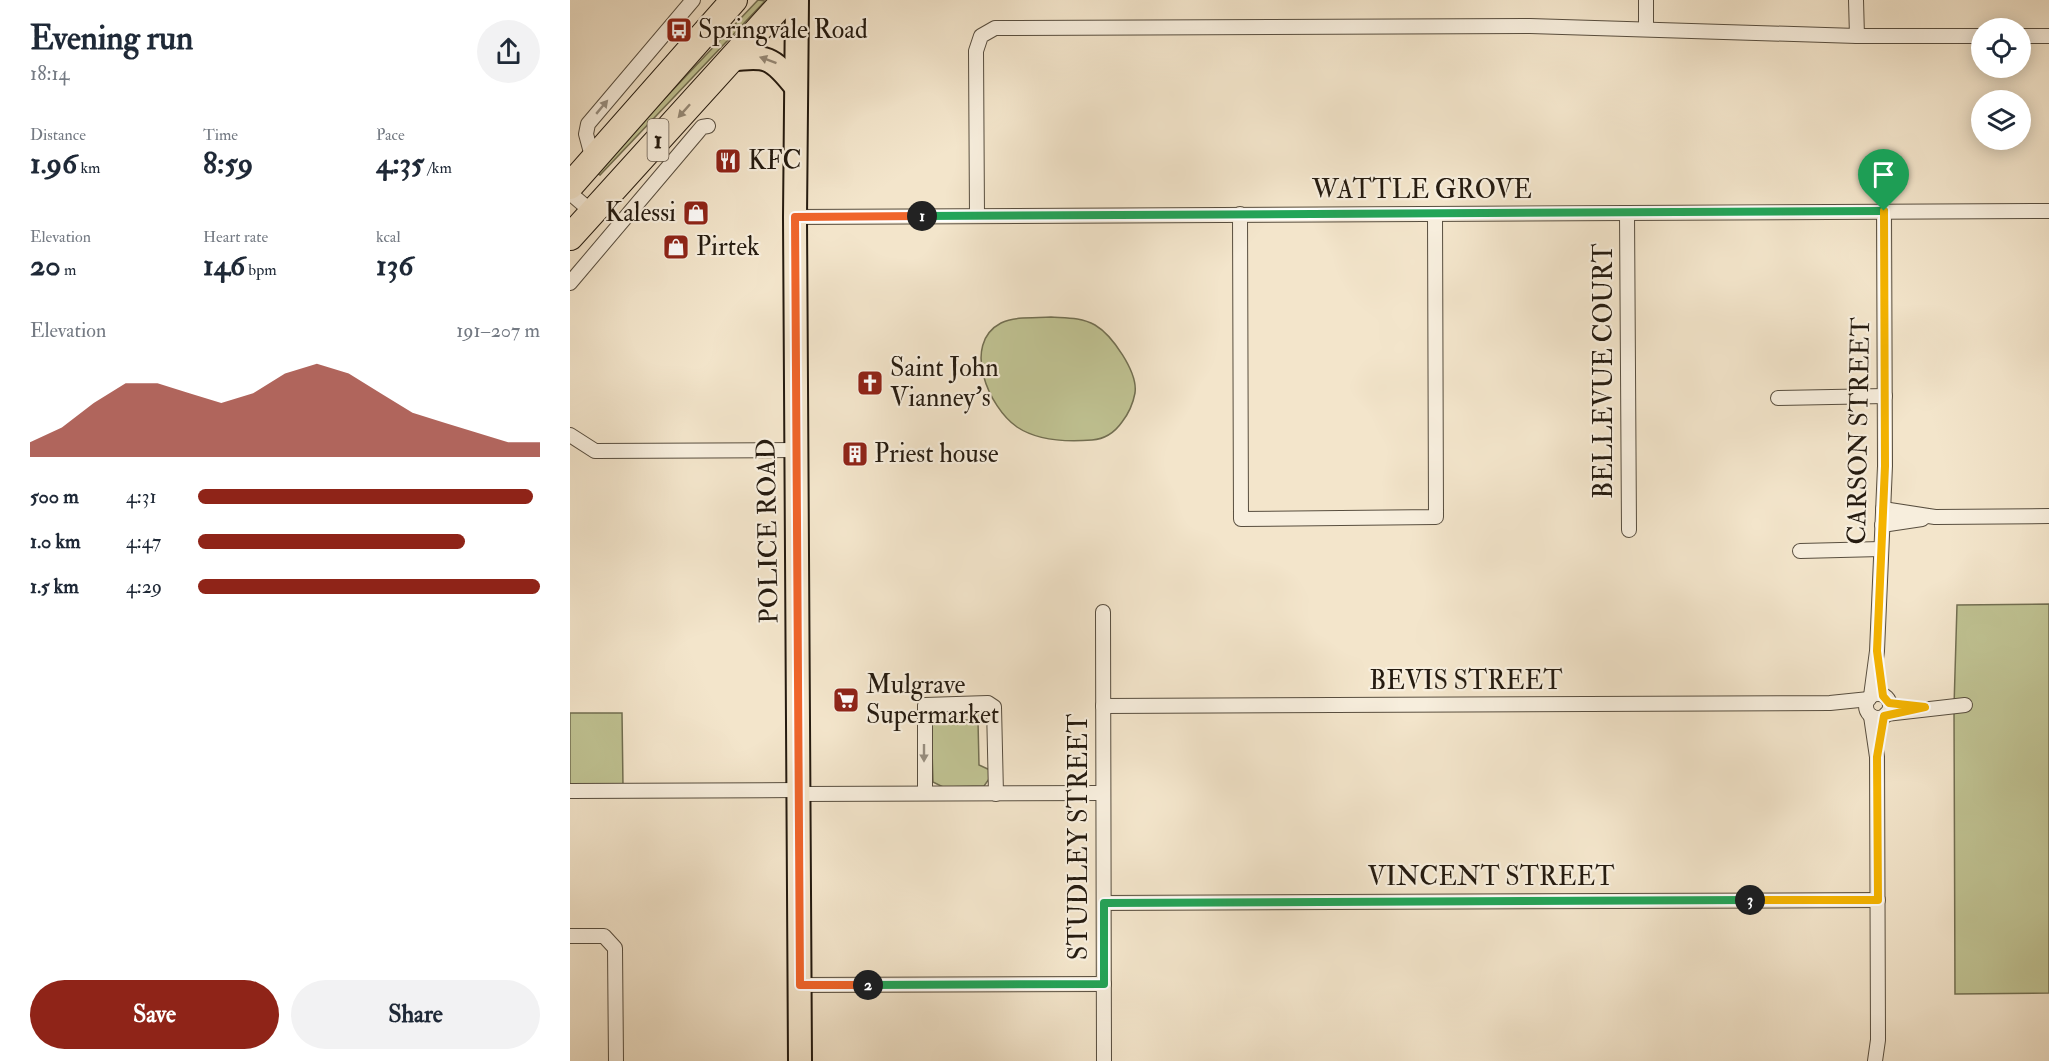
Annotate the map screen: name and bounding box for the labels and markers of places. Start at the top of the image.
place label: Springvale Road [698,14,868,47]
bus stop icon: Springvale Road [664,15,694,45]
place label: KFC [748,145,802,177]
restaurant icon: KFC [713,146,743,176]
pin [1858,149,1909,211]
place label: Kalessi [605,197,676,229]
shop icon: Kalessi [681,198,711,228]
pin: 1 [907,201,937,231]
place label: Pirtek [696,231,760,263]
shop icon: Pirtek [661,232,691,262]
place label: Saint John Vianney's [890,352,999,414]
church icon: Saint John Vianney's [855,368,885,398]
place label: Priest house [874,438,999,470]
building icon: Priest house [840,439,870,469]
place label: Mulgrave Supermarket [866,669,999,732]
supermarket icon: Mulgrave Supermarket [831,685,861,715]
pin: 3 [1735,885,1765,915]
pin: 2 [853,970,883,1000]

